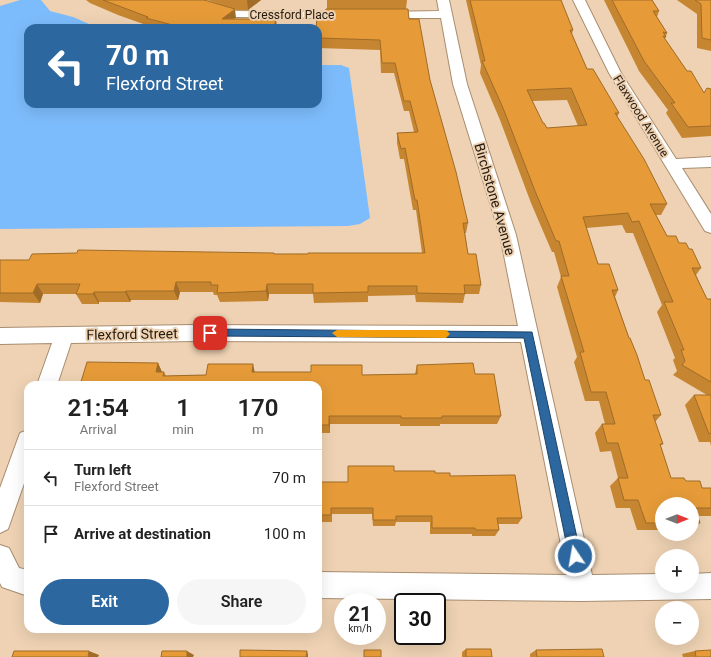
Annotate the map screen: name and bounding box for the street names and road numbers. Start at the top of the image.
street label: Cressford Place [250,8,334,22]
street label: Flaxwood Avenue [610,73,672,159]
street label: Birchstone Avenue [471,141,519,257]
street label: Flexford Street [86,325,178,343]

